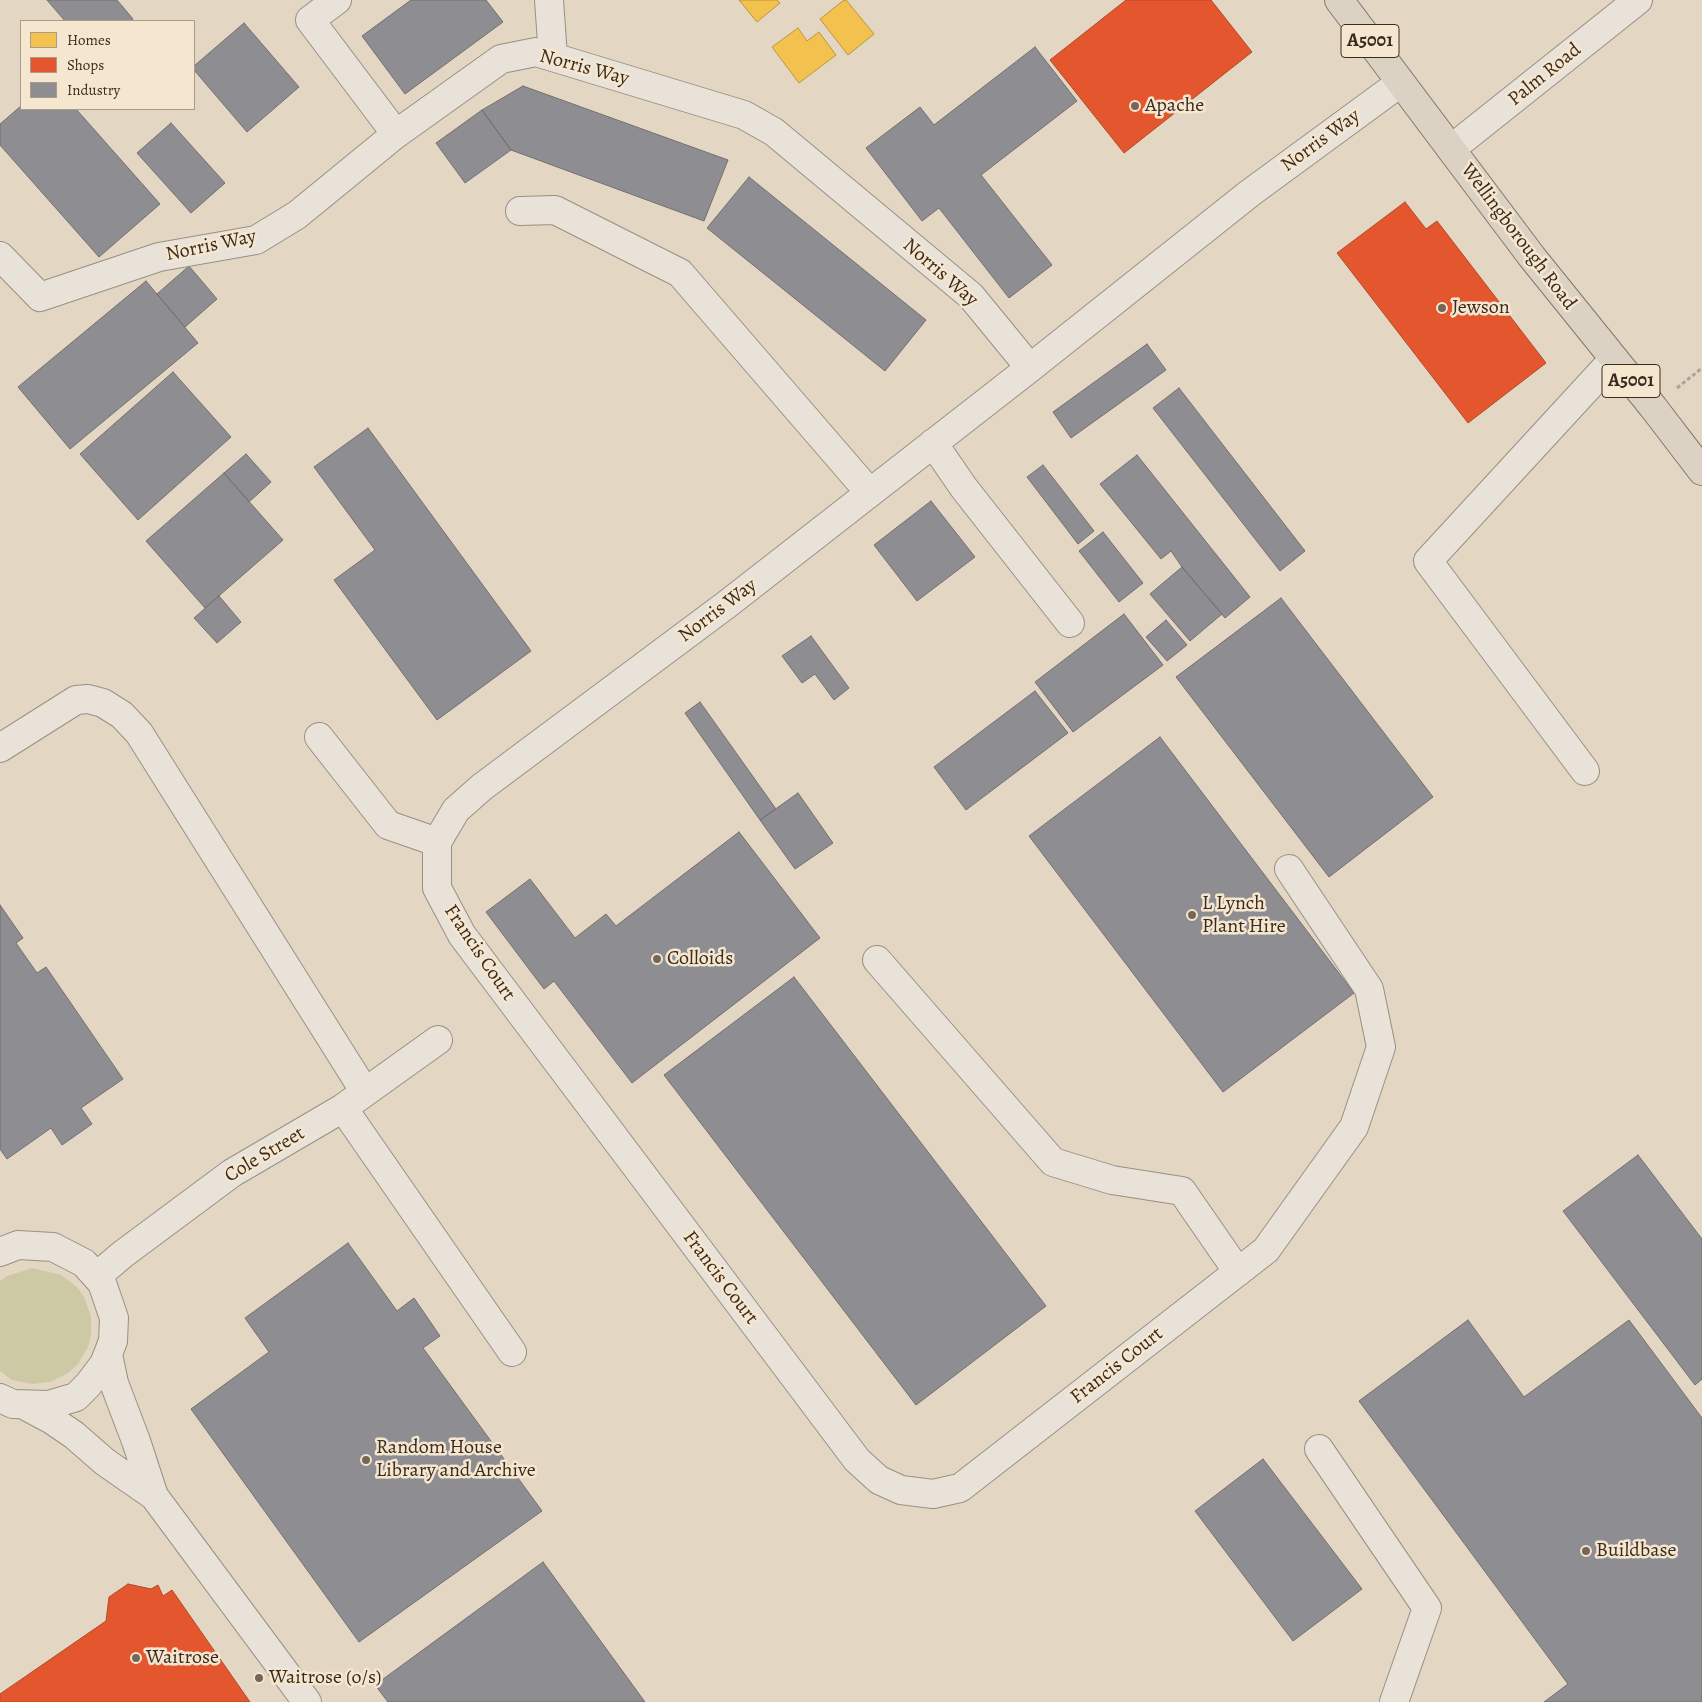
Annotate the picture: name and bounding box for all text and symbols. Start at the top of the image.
legend [20,20,195,110]
road number: A5001 [1341,24,1399,58]
text: Homes [67,30,111,50]
street label: Palm Road [1504,38,1586,112]
street label: Norris Way [537,45,631,91]
text: Shops [67,55,104,75]
text: Industry [67,80,120,100]
place label: Apache [1145,94,1204,118]
marker: Apache [1129,100,1141,112]
street label: Norris Way [1277,104,1365,178]
street label: Wellingborough Road [1455,159,1581,315]
street label: Norris Way [164,225,258,267]
street label: Norris Way [897,234,983,312]
place label: Jewson [1452,296,1510,320]
marker: Jewson [1436,302,1448,314]
road number: A5001 [1602,364,1660,398]
street label: Norris Way [674,574,762,648]
place label: L Lynch Plant Hire [1202,892,1286,939]
street label: Francis Court [438,900,520,1006]
marker: L Lynch Plant Hire [1186,909,1198,921]
place label: Colloids [667,947,733,971]
marker: Colloids [651,953,663,965]
street label: Cole Street [221,1122,309,1188]
street label: Francis Court [677,1227,763,1329]
street label: Francis Court [1066,1322,1168,1410]
place label: Random House Library and Archive [376,1436,536,1483]
marker: Random House Library and Archive [360,1454,372,1466]
place label: Buildbase [1596,1539,1676,1563]
marker: Buildbase [1580,1545,1592,1557]
place label: Waitrose [146,1646,219,1670]
marker: Waitrose [130,1652,142,1664]
place label: Waitrose (o/s) [269,1666,382,1690]
marker: Waitrose (o/s) [253,1672,265,1684]

